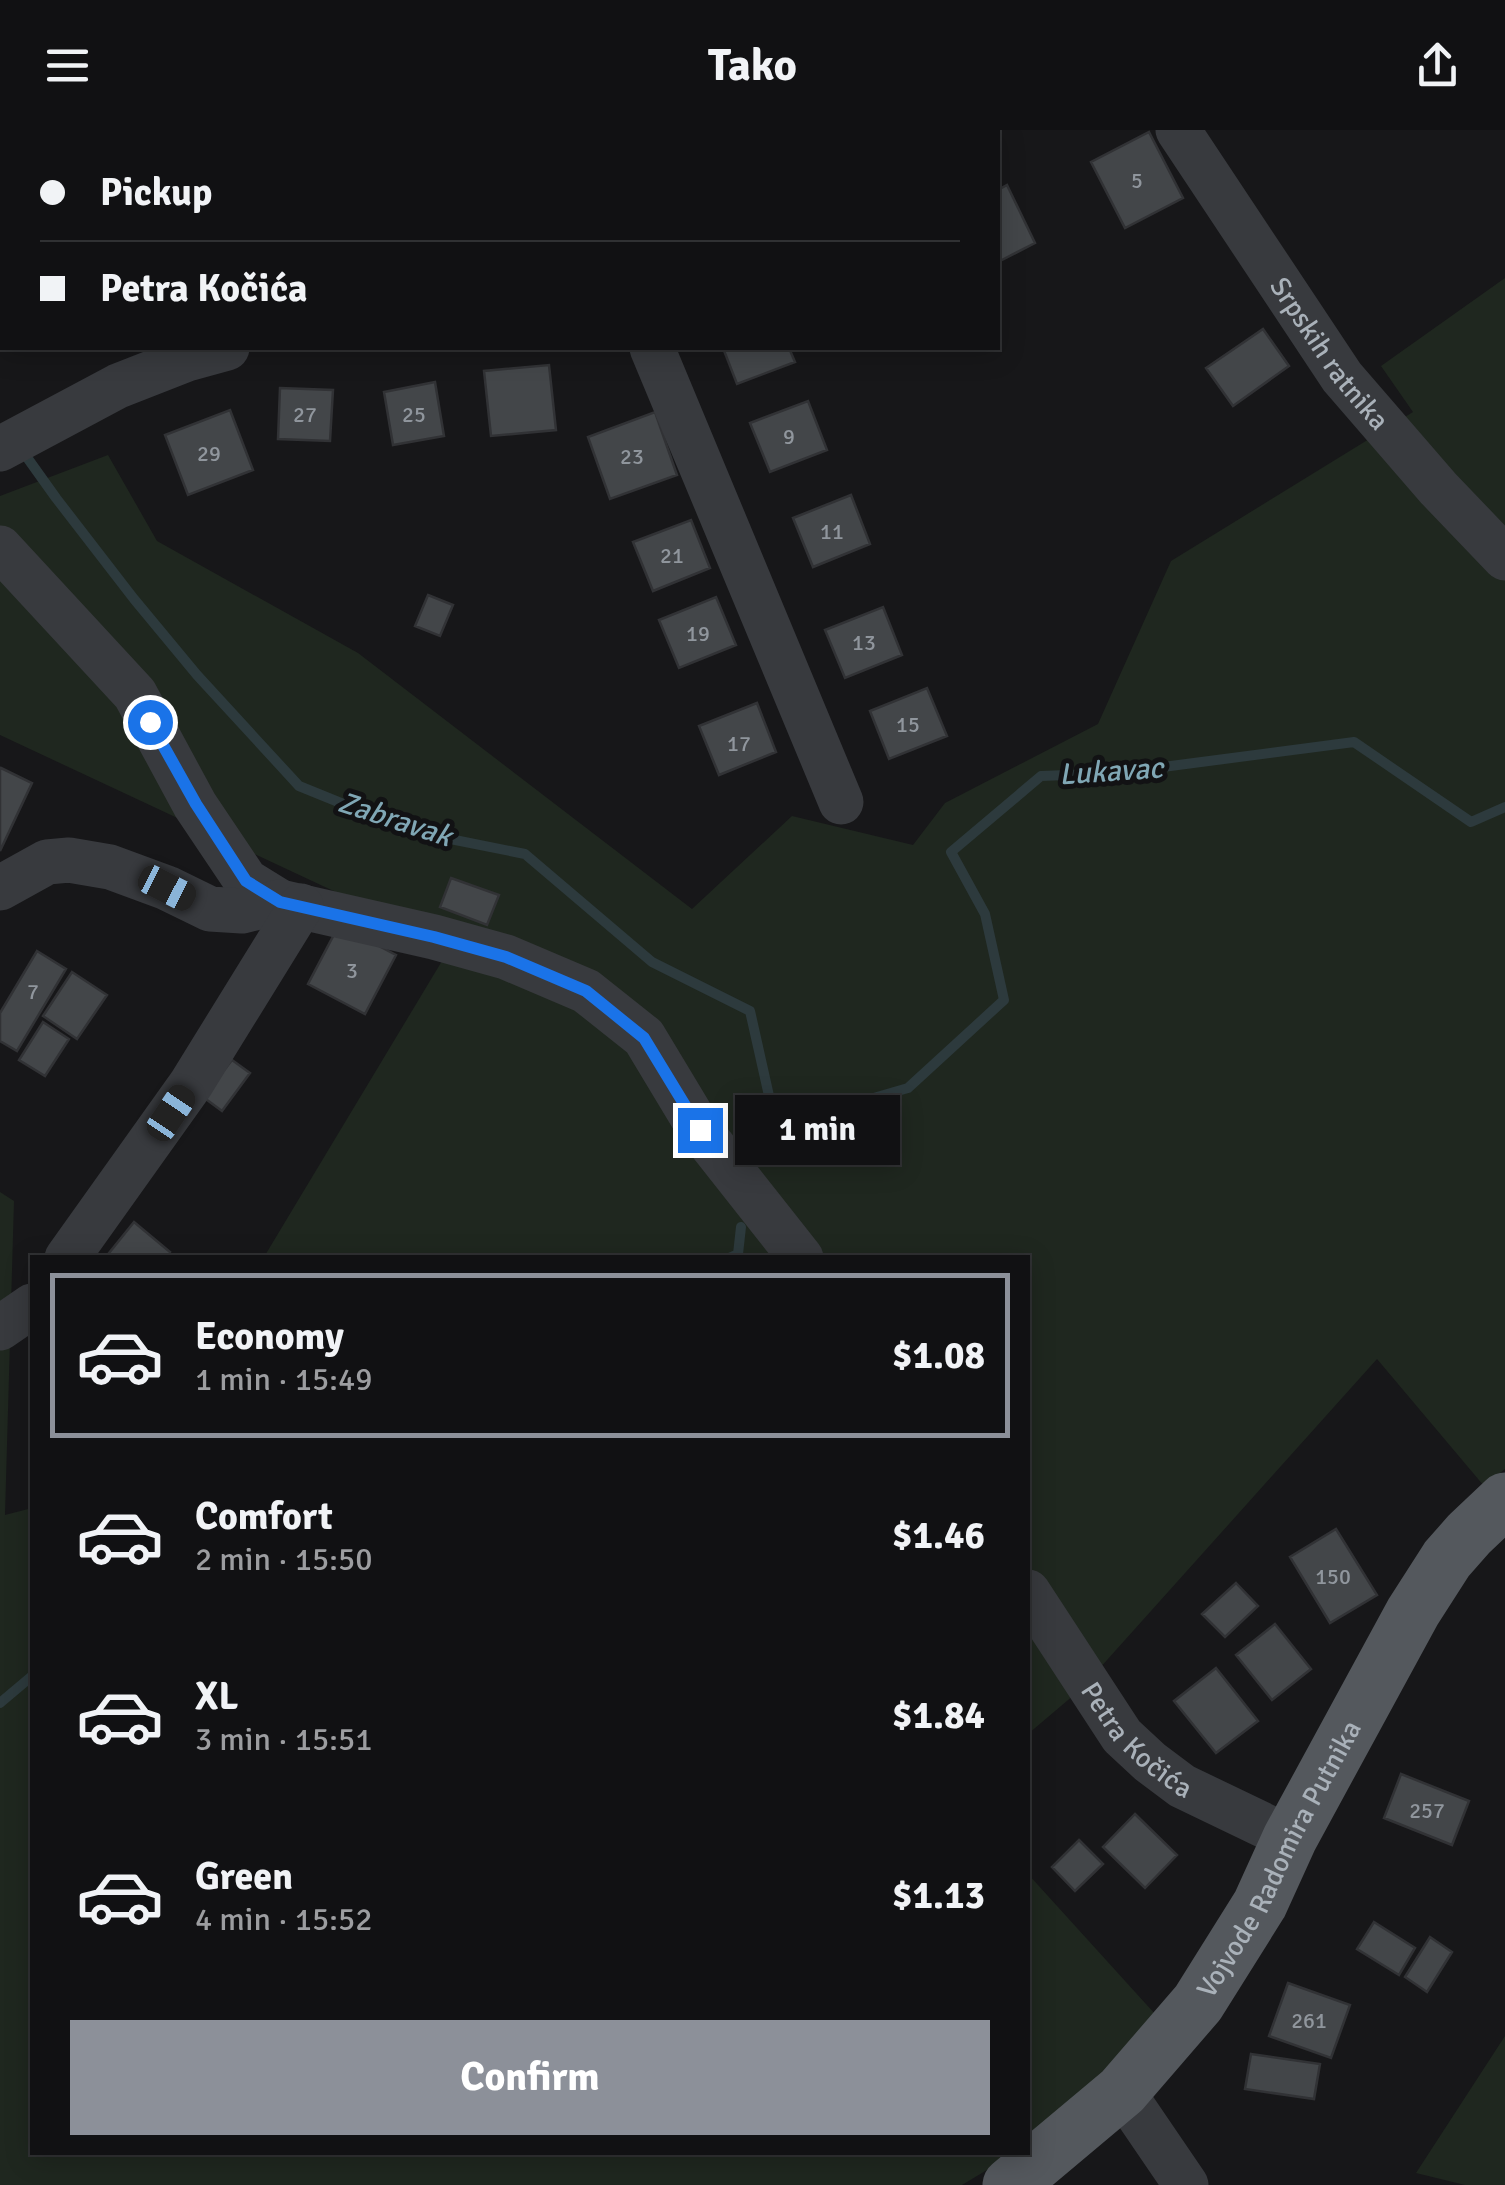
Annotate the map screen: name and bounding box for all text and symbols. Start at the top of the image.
icon: menu [40,38,95,93]
text: Tako [708,38,797,93]
icon: share [1410,38,1465,93]
house number: 5 [1131,167,1143,194]
text: Pickup [100,169,212,216]
text: Petra Kočića [100,265,307,312]
street label: Srpskih ratnika [1262,271,1396,437]
house number: 27 [293,401,317,428]
house number: 25 [402,401,426,428]
house number: 9 [783,423,795,450]
house number: 29 [197,440,221,467]
house number: 23 [620,443,644,470]
house number: 11 [820,518,844,545]
house number: 21 [660,542,684,569]
house number: 19 [686,620,710,647]
house number: 13 [852,629,876,656]
route start [128,700,173,745]
house number: 15 [896,711,920,738]
house number: 17 [727,730,751,757]
water label: Lukavac [1058,749,1166,794]
water label: Zabravak [334,784,459,856]
car [133,861,201,915]
house number: 3 [346,957,358,984]
house number: 7 [27,978,39,1005]
car [142,1080,200,1146]
callout: 1 min [735,1095,900,1165]
route end [678,1108,723,1153]
text: 1 min [779,1110,856,1149]
icon: car [75,1311,165,1401]
text: Economy [195,1313,344,1360]
text: $1.08 [892,1332,985,1379]
text: 1 min · 15:49 [195,1360,373,1399]
icon: car [75,1491,165,1581]
text: Comfort [195,1493,333,1540]
text: $1.46 [892,1512,985,1559]
text: 2 min · 15:50 [195,1540,373,1579]
house number: 150 [1315,1563,1351,1590]
icon: car [75,1671,165,1761]
text: XL [195,1673,238,1720]
street label: Petra Kočića [1073,1676,1197,1806]
text: $1.84 [892,1692,985,1739]
street label: Vojvode Radomira Putnika [1190,1715,1369,2004]
text: 3 min · 15:51 [195,1720,373,1759]
house number: 257 [1409,1797,1445,1824]
icon: car [75,1851,165,1941]
text: Green [195,1853,293,1900]
text: $1.13 [892,1872,985,1919]
text: 4 min · 15:52 [195,1900,373,1939]
house number: 261 [1291,2007,1327,2034]
button: Confirm [70,2020,990,2135]

